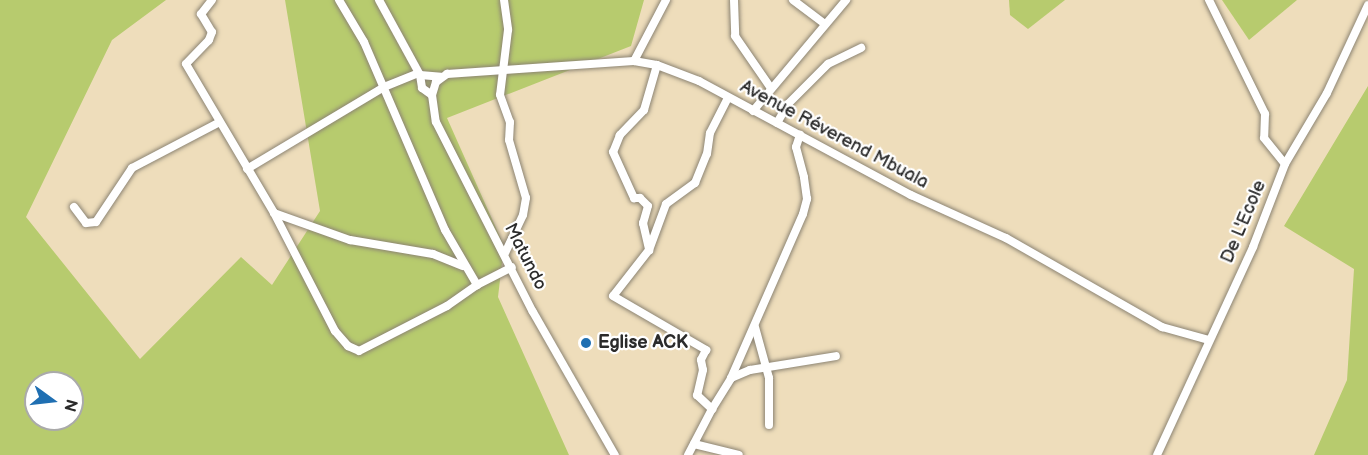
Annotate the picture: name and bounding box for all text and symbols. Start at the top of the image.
street label: Avenue Réverend Mbuala [736,76,932,194]
street label: De L'Ecole [1217,177,1271,267]
street label: Matundo [499,220,551,294]
place label: Eglise ACK [598,332,688,354]
marker: Eglise ACK [579,336,593,350]
north arrow [24,371,84,431]
text: N [59,397,81,414]

